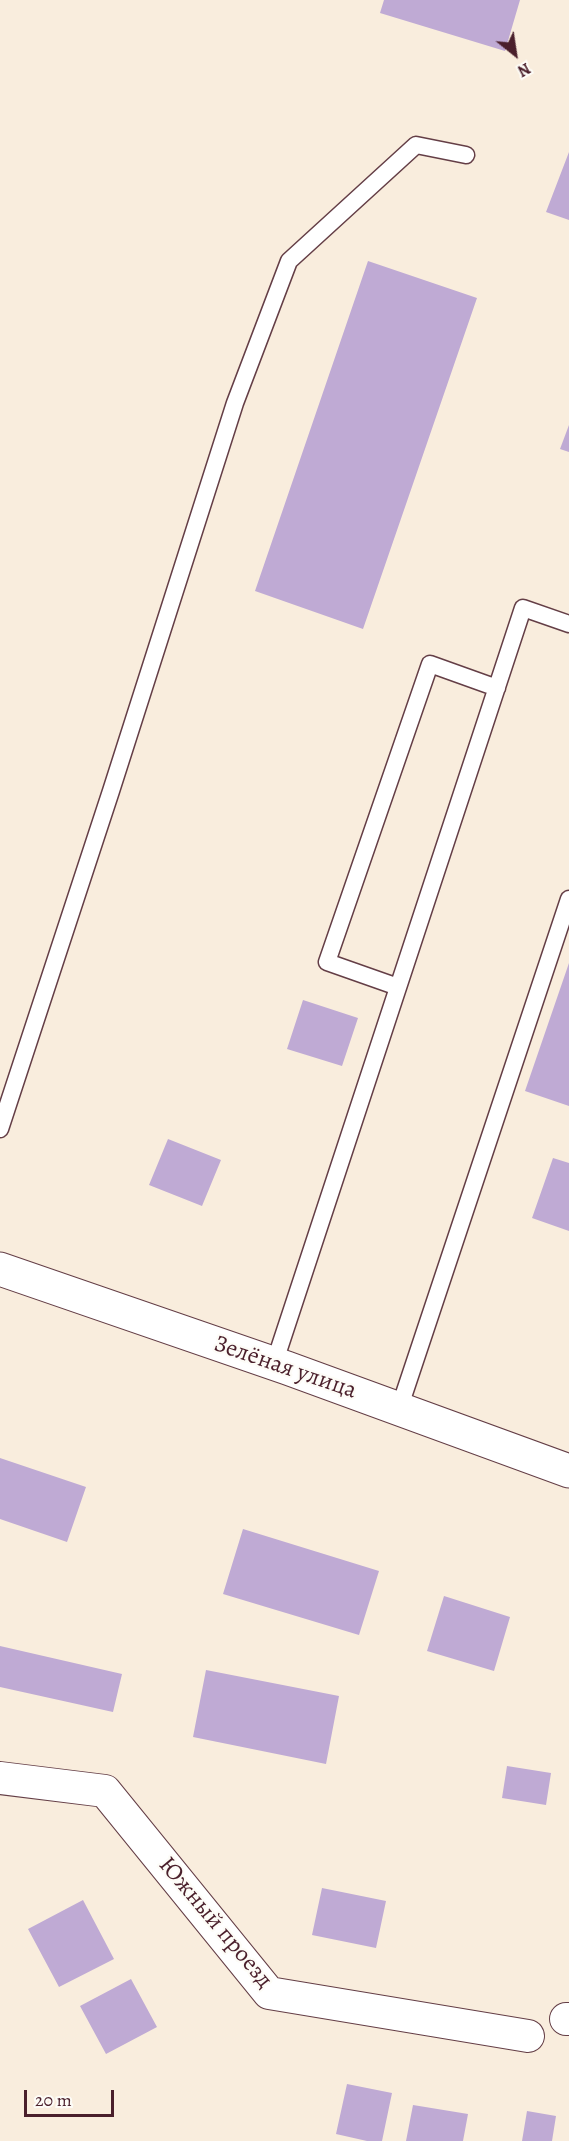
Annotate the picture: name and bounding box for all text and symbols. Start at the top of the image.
north arrow [485,24,545,84]
text: N [513,57,535,82]
street label: Зелёная улица [210,1330,360,1406]
street label: Южный проезд [152,1852,278,1994]
scale bar [27,2078,117,2116]
text: 20 m [35,2088,72,2112]

